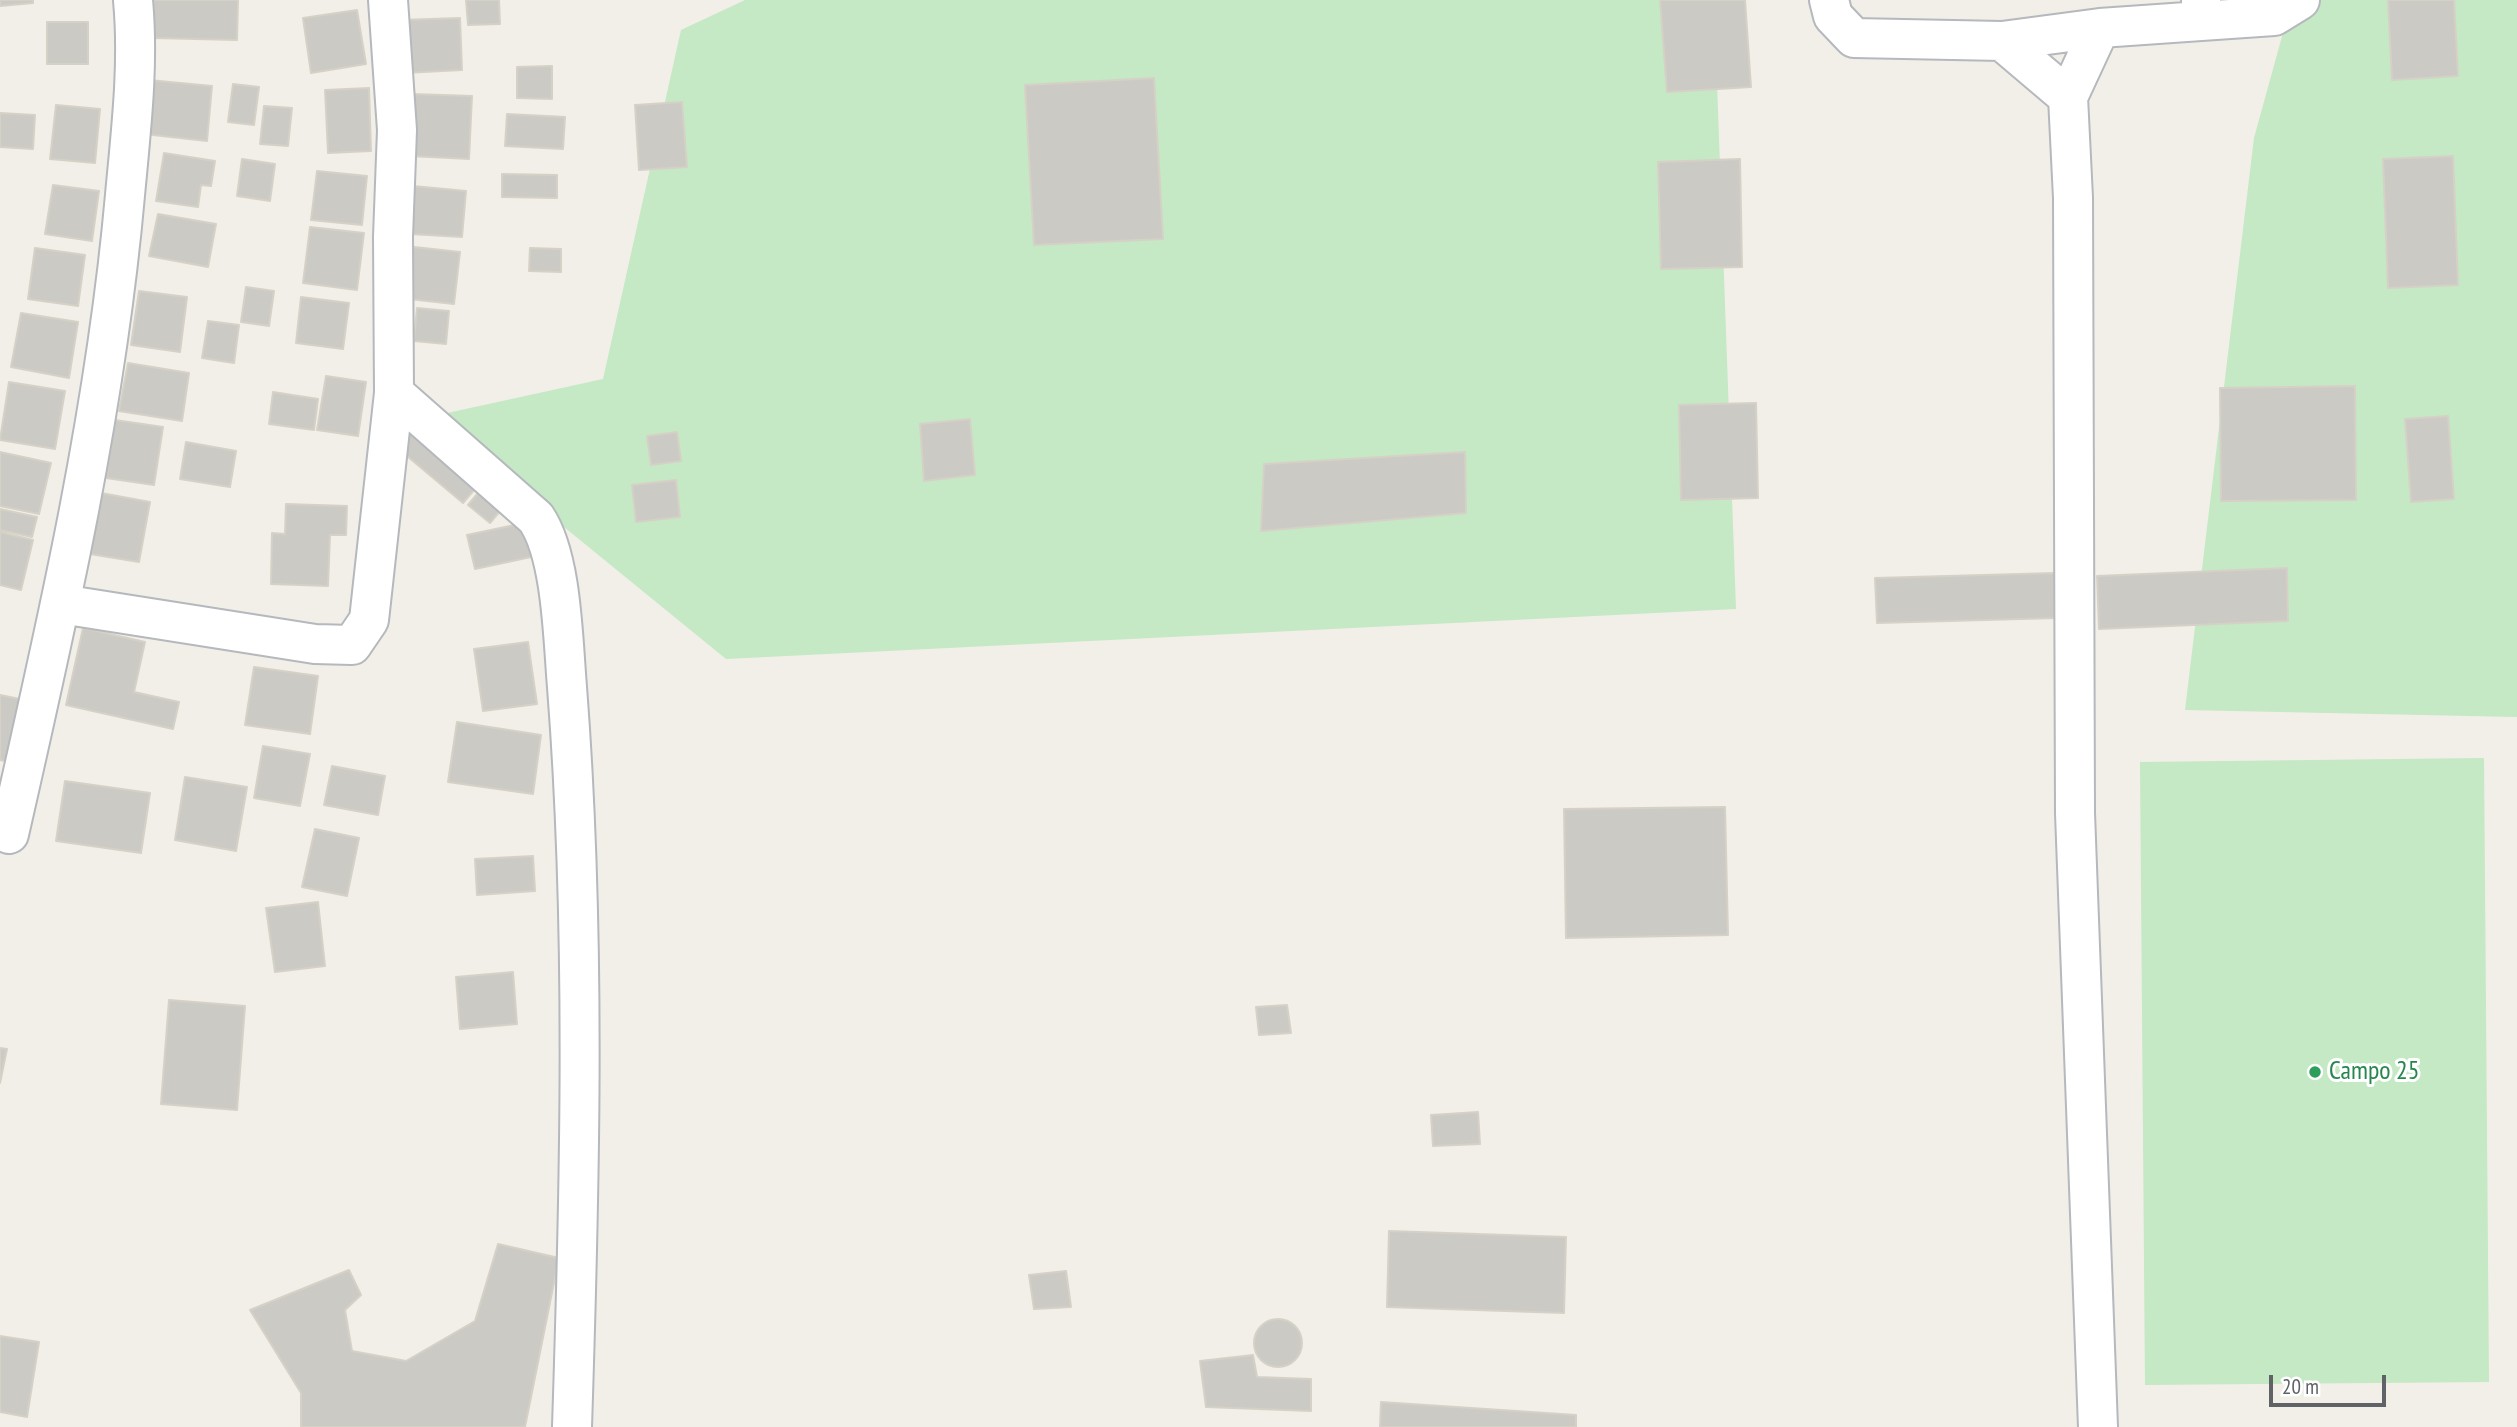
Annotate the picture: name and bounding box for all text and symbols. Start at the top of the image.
place label: Campo 25 [2329,1056,2419,1088]
marker: Campo 25 [2307,1064,2323,1080]
scale bar [2272,1360,2389,1404]
text: 20 m [2282,1373,2319,1400]

